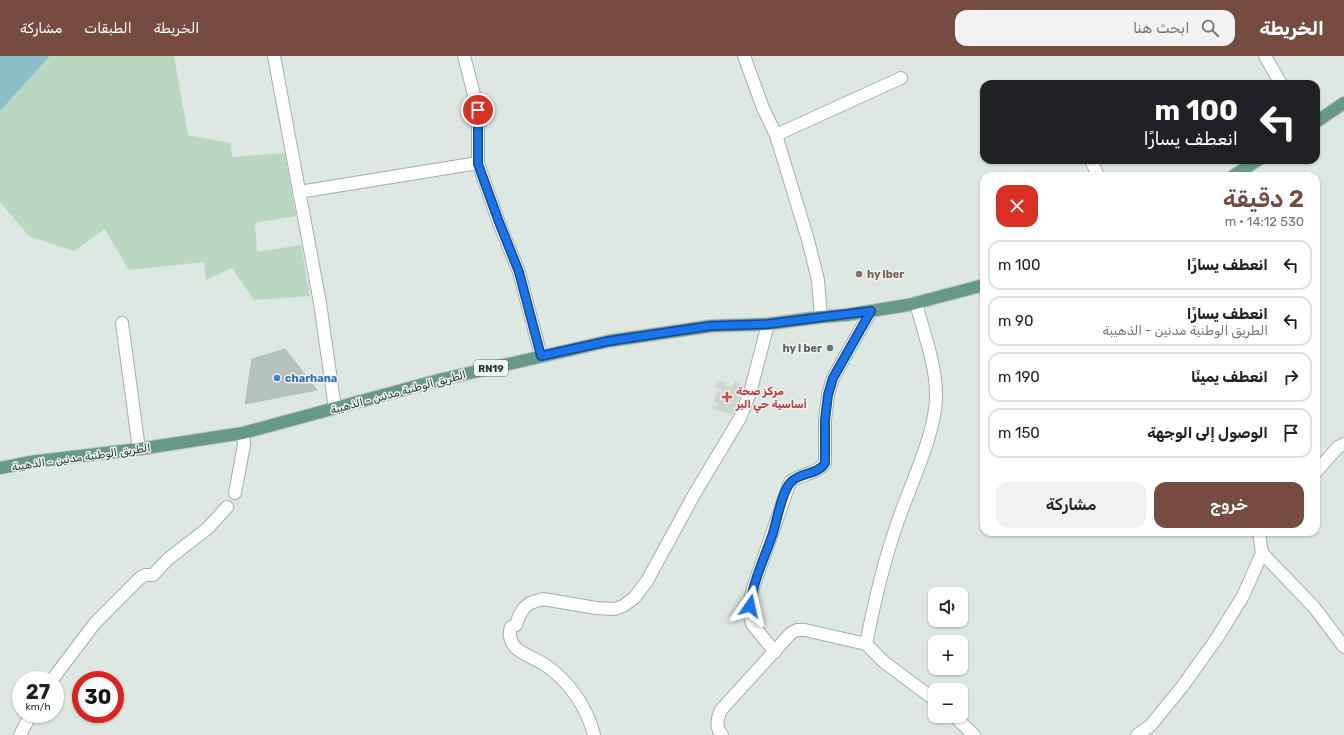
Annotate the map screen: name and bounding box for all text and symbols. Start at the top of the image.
search box [955,10,1235,46]
icon: search [1199,17,1221,39]
text: الخريطة [1259,17,1324,40]
text: ابحث هنا [1133,19,1189,37]
text: مشاركة [20,20,62,37]
text: الطبقات [84,20,132,37]
text: الخريطة [154,20,199,37]
pin [461,93,495,127]
text: 100 m [1154,94,1238,127]
icon: left [1252,96,1304,148]
icon: arrive [467,99,489,121]
text: انعطف يسارًا [1144,128,1238,150]
button: close [996,185,1038,227]
text: 2 دقيقة [1223,185,1304,213]
text: 530 m · 14:12 [1225,214,1304,229]
icon: left [1280,254,1302,276]
text: 100 m [998,256,1041,274]
text: انعطف يسارًا [1187,256,1268,274]
place label: hy lber [867,268,904,281]
marker: hy lber [854,269,864,279]
text: انعطف يسارًا [1187,305,1268,323]
icon: left [1280,310,1302,332]
text: 90 m [998,312,1033,330]
text: الطريق الوطنية مدنين - الذهيبة [1103,323,1268,338]
place label: hy l ber [782,342,822,355]
marker: hy l ber [825,343,835,353]
road number: RN19 [474,360,508,376]
icon: right [1280,366,1302,388]
street label: الطريق الوطنية مدنين - الذهيبة [329,368,468,418]
text: 190 m [998,368,1040,386]
text: انعطف يمينًا [1191,368,1268,386]
place label: charhana [285,372,337,385]
marker: charhana [272,373,282,383]
place label: مركز صحة أساسية حي البر [735,385,807,413]
marker: مركز صحة أساسية حي البر [721,391,733,403]
icon: arrive [1280,422,1302,444]
text: 150 m [998,424,1040,442]
text: الوصول إلى الوجهة [1147,424,1268,442]
street label: الطريق الوطنية مدنين - الذهيبة [11,441,151,475]
button: مشاركة [996,482,1146,528]
button: خروج [1154,482,1304,528]
position arrow [729,585,771,627]
map controls [928,587,968,723]
button: sound [928,587,968,627]
button: + [928,635,968,675]
speed limit sign: 30 [72,671,124,723]
text: 27 [26,680,50,704]
button: − [928,683,968,723]
text: km/h [26,701,50,713]

